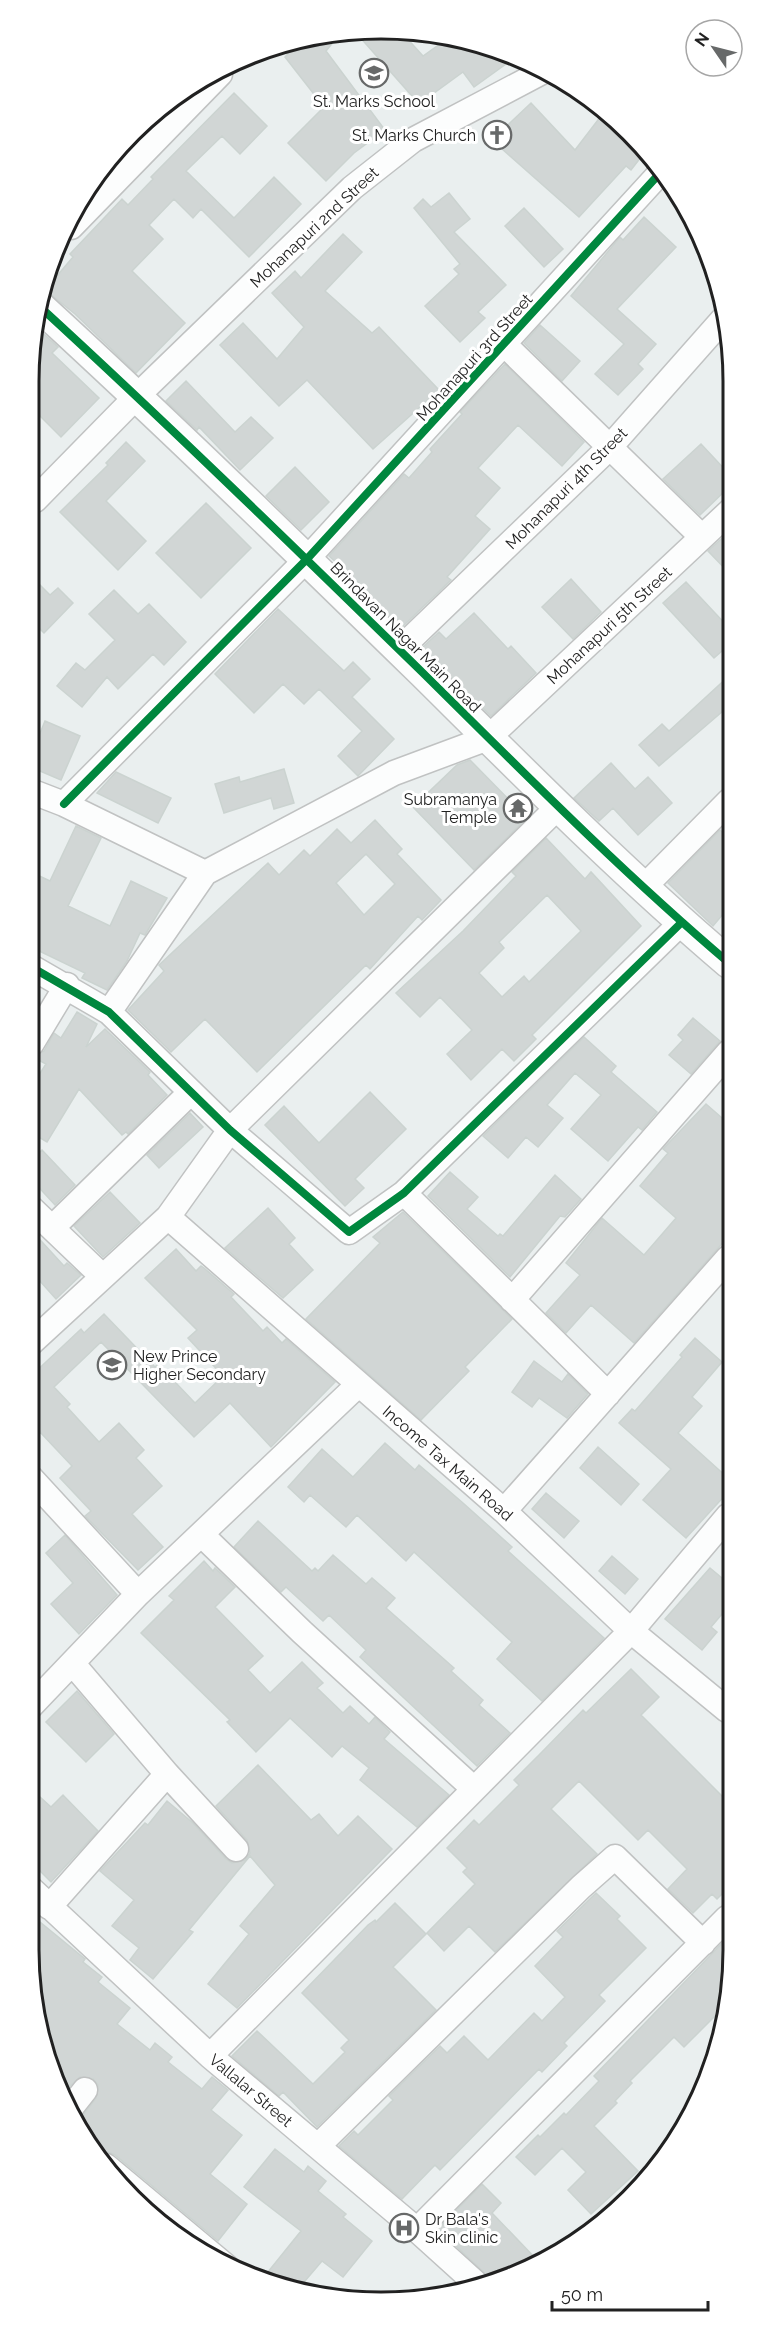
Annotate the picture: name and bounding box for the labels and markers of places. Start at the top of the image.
school or university icon: St. Marks School [358,57,390,89]
place label: St. Marks School [313,92,436,111]
church icon: St. Marks Church [481,119,513,151]
place label: St. Marks Church [352,126,476,145]
place label: Subramanya Temple [404,790,497,827]
temple icon: Subramanya Temple [502,792,534,824]
place label: New Prince Higher Secondary [133,1347,266,1384]
school or university icon: New Prince Higher Secondary [96,1349,128,1381]
place label: Dr Bala's Skin clinic [425,2210,499,2247]
hospital icon: Dr Bala's Skin clinic [388,2212,420,2244]

